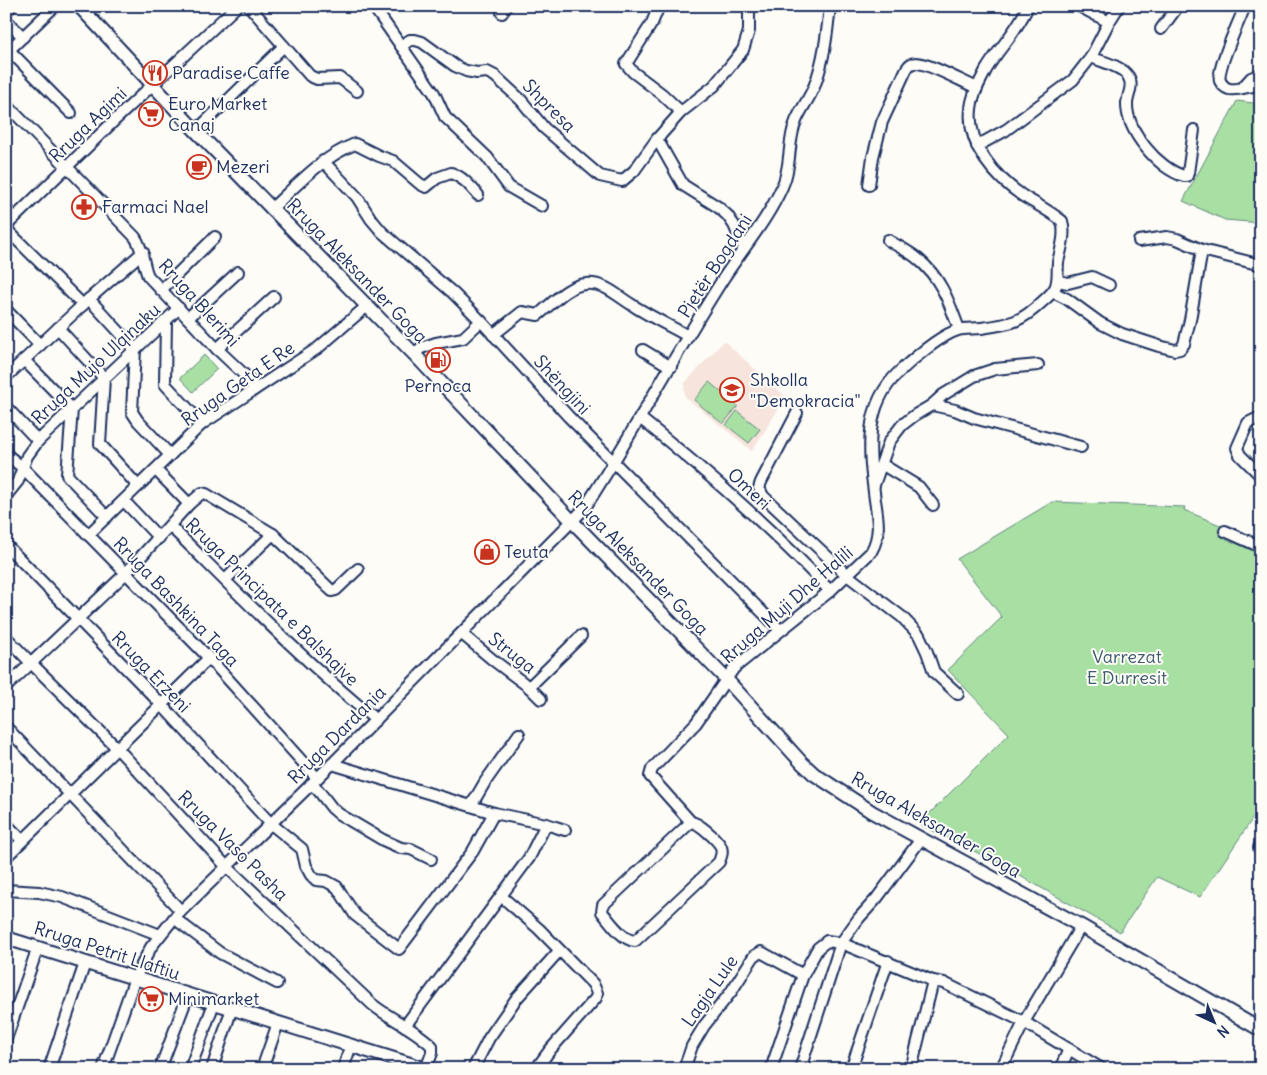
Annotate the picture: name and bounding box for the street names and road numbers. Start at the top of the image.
street label: Shpresa [518,74,581,137]
street label: Rruga Agimi [44,82,131,167]
street label: Rruga Aleksander Goga [282,193,432,348]
street label: Pjetër Bogdani [673,210,757,322]
street label: Rruga Blerimi [154,254,245,351]
street label: Rruga Mujo Ulqinaku [26,298,165,429]
street label: Rruga Geta E Re [177,336,299,431]
street label: Shëngjini [529,350,596,419]
street label: Omeri [723,463,776,514]
street label: Rruga Aleksander Goga [563,485,713,640]
street label: Rruga Principata e Balshajve [181,513,364,691]
street label: Rruga Bashkina Taga [109,532,244,671]
street label: Rruga Muji Dhe Halili [716,541,857,668]
street label: Rruga Erzeni [107,626,196,717]
street label: Struga [484,627,541,678]
street label: Rruga Dardania [283,681,391,789]
street label: Rruga Aleksander Goga [847,766,1025,883]
street label: Rruga Vaso Pasha [173,786,293,906]
street label: Rruga Petrit Llaftiu [31,916,183,985]
street label: Lagja Lule [677,950,743,1031]

